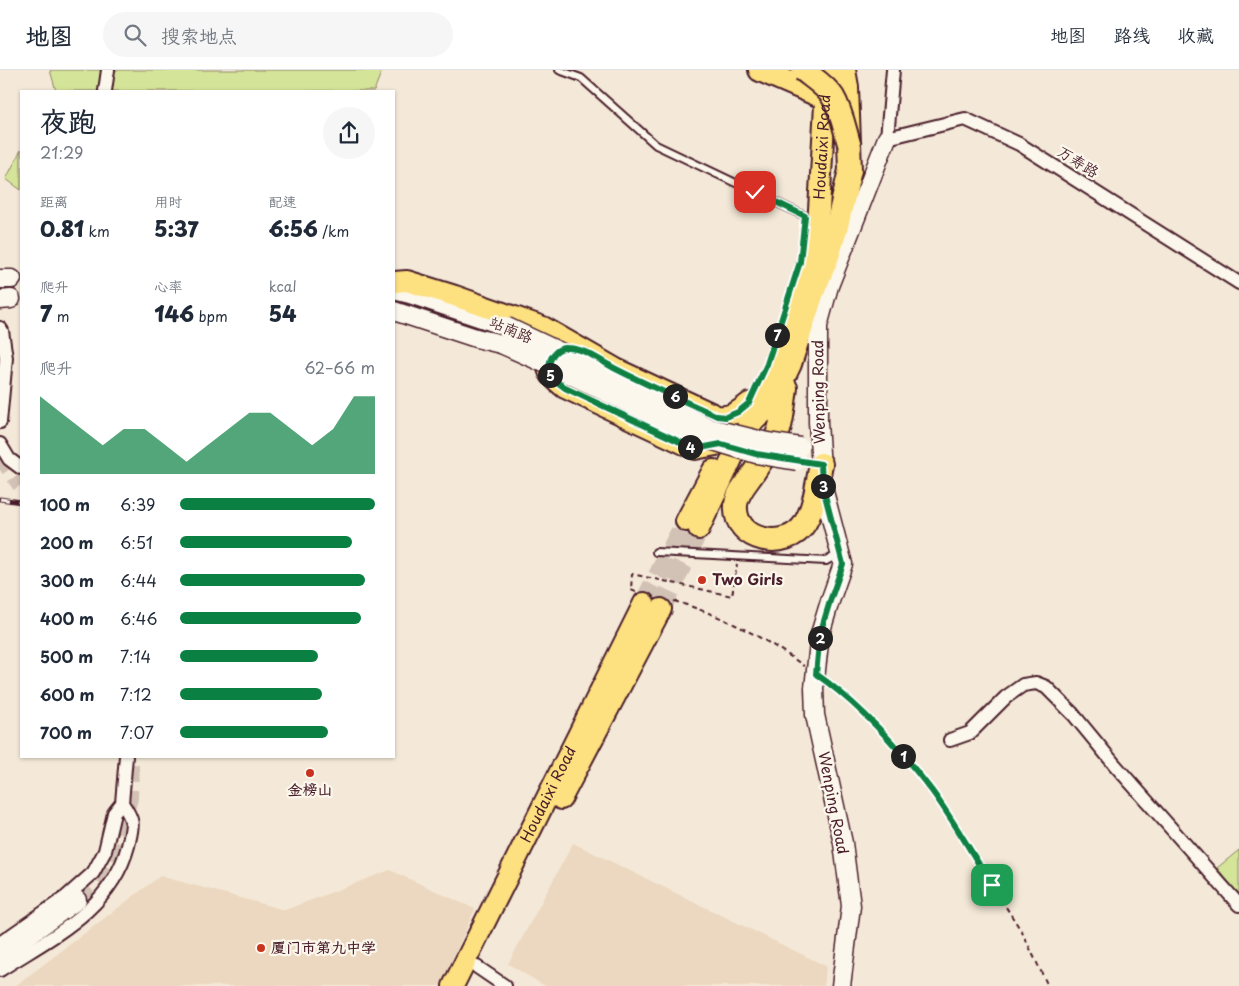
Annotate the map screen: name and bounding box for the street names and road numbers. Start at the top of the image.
street label: Houdaixi Road [807,94,836,200]
street label: 万寿路 [1054,139,1104,182]
street label: 站南路 [486,309,537,348]
street label: Wenping Road [805,340,830,444]
street label: Houdaixi Road [513,742,581,846]
street label: Wenping Road [813,749,856,856]

